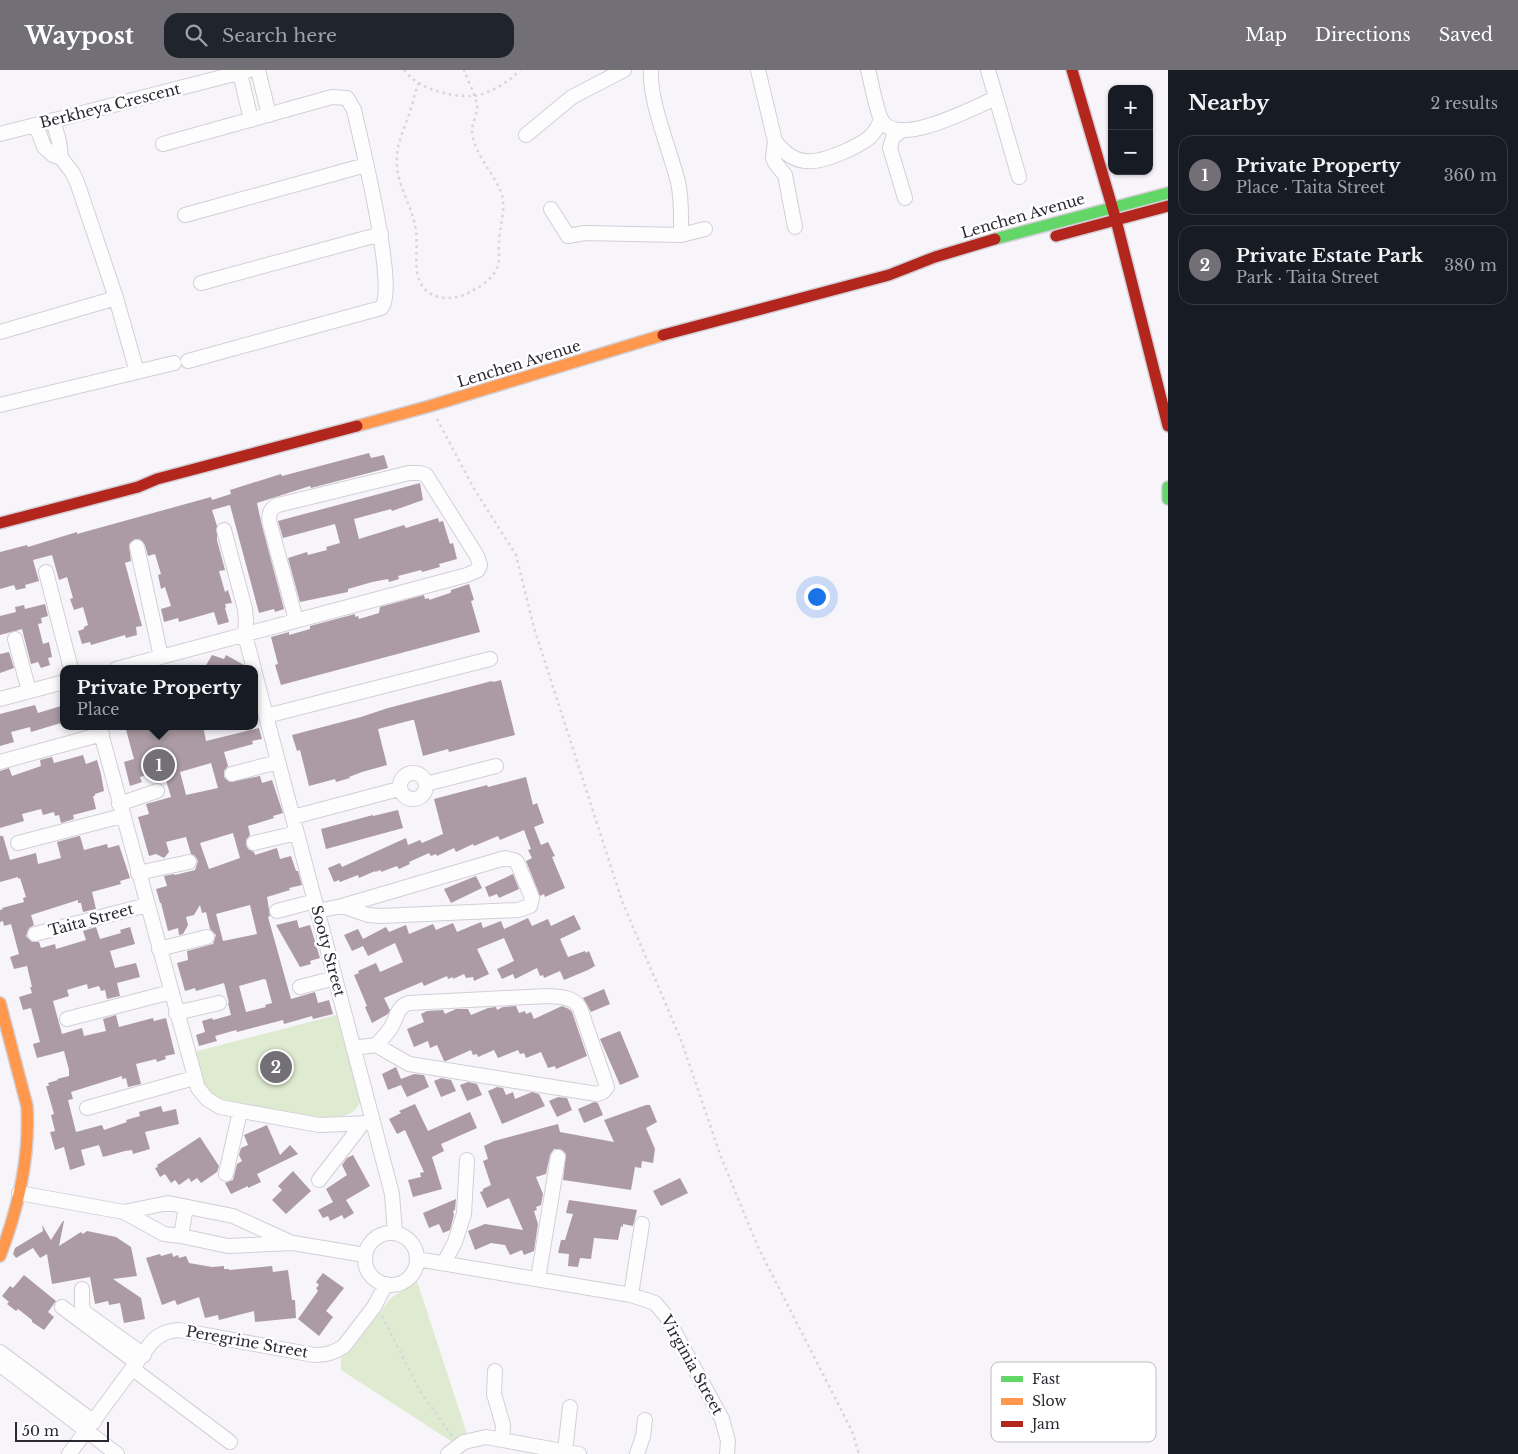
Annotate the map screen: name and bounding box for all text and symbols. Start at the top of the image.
search box [164,13,514,58]
text: Waypost [25,21,134,50]
icon: search [182,21,210,49]
text: Search here [222,24,337,47]
text: Map [1245,24,1287,46]
text: Directions [1315,24,1411,46]
text: Saved [1439,24,1493,46]
street label: Berkheya Crescent [38,79,182,132]
map controls [1108,85,1153,175]
button: + [1108,85,1153,130]
text: Nearby [1188,90,1269,116]
text: 2 results [1430,93,1498,113]
button: − [1108,130,1153,175]
text: Private Property [1236,154,1401,177]
text: 1 [1202,165,1208,185]
text: 360 m [1444,165,1497,185]
text: Place · Taita Street [1236,177,1385,197]
street label: Lenchen Avenue [959,189,1087,242]
text: Private Estate Park [1236,244,1423,267]
text: 2 [1200,255,1210,275]
text: 380 m [1444,255,1497,275]
text: Park · Taita Street [1236,267,1379,287]
street label: Lenchen Avenue [455,336,583,391]
your location [804,584,830,610]
popup [60,665,258,730]
text: Private Property [77,676,241,699]
text: Place [77,699,120,719]
pin: 1 [143,746,175,784]
street label: Taita Street [46,899,136,940]
street label: Sooty Street [307,903,350,999]
pin: 2 [260,1048,292,1086]
street label: Virginia Street [657,1311,728,1418]
street label: Peregrine Street [185,1321,310,1362]
legend [991,1362,1156,1442]
text: Fast [1032,1370,1061,1388]
text: Slow [1032,1392,1066,1410]
text: Jam [1030,1415,1060,1433]
scale bar [15,1419,109,1442]
text: 50 m [22,1422,59,1440]

